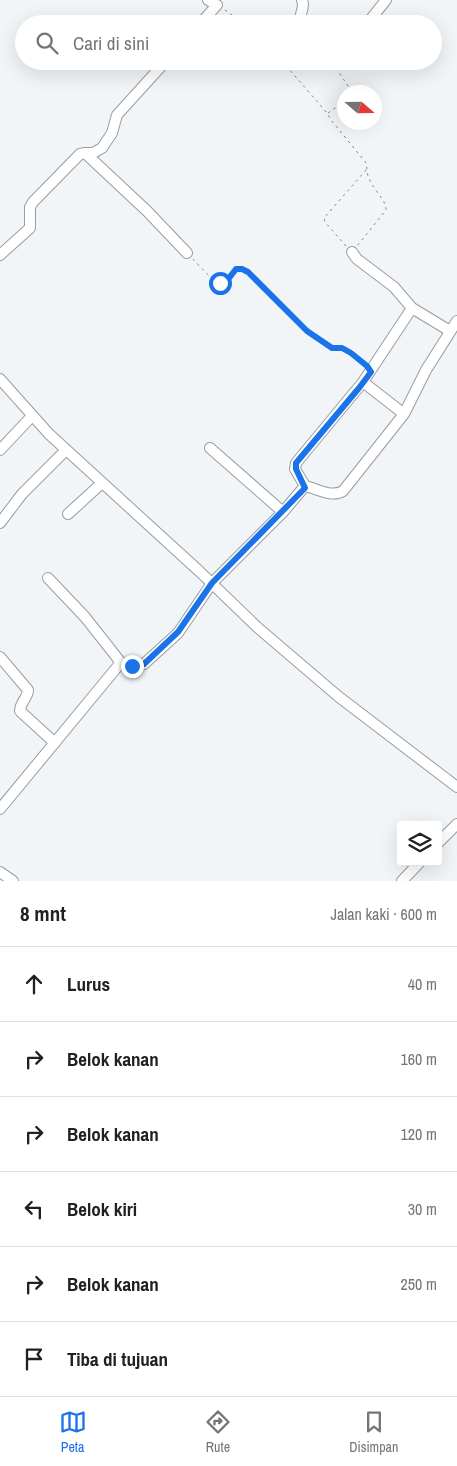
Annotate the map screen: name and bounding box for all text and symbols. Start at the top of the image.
search box [15,15,442,70]
icon: search [33,29,61,57]
text: Cari di sini [73,30,149,56]
north arrow [337,85,382,130]
route start [209,272,232,295]
route end [121,655,144,678]
map controls [397,821,442,866]
button: layers [397,821,442,866]
text: 8 mnt [20,899,66,928]
text: Jalan kaki · 600 m [331,903,437,925]
icon: ahead [20,970,48,998]
text: Lurus [67,971,110,997]
text: 40 m [408,973,437,995]
icon: right [20,1045,48,1073]
text: Belok kanan [67,1046,159,1072]
text: 160 m [401,1048,437,1070]
icon: right [20,1120,48,1148]
text: Belok kanan [67,1121,159,1147]
text: 120 m [401,1123,437,1145]
icon: left [20,1195,48,1223]
text: Belok kiri [67,1196,137,1222]
text: 30 m [408,1198,437,1220]
icon: right [20,1270,48,1298]
text: Belok kanan [67,1271,159,1297]
text: 250 m [401,1273,437,1295]
icon: arrive [20,1345,48,1373]
text: Tiba di tujuan [67,1346,168,1372]
tab: Peta [59,1408,87,1456]
tab: Rute [204,1408,232,1456]
tab: Disimpan [349,1408,398,1456]

